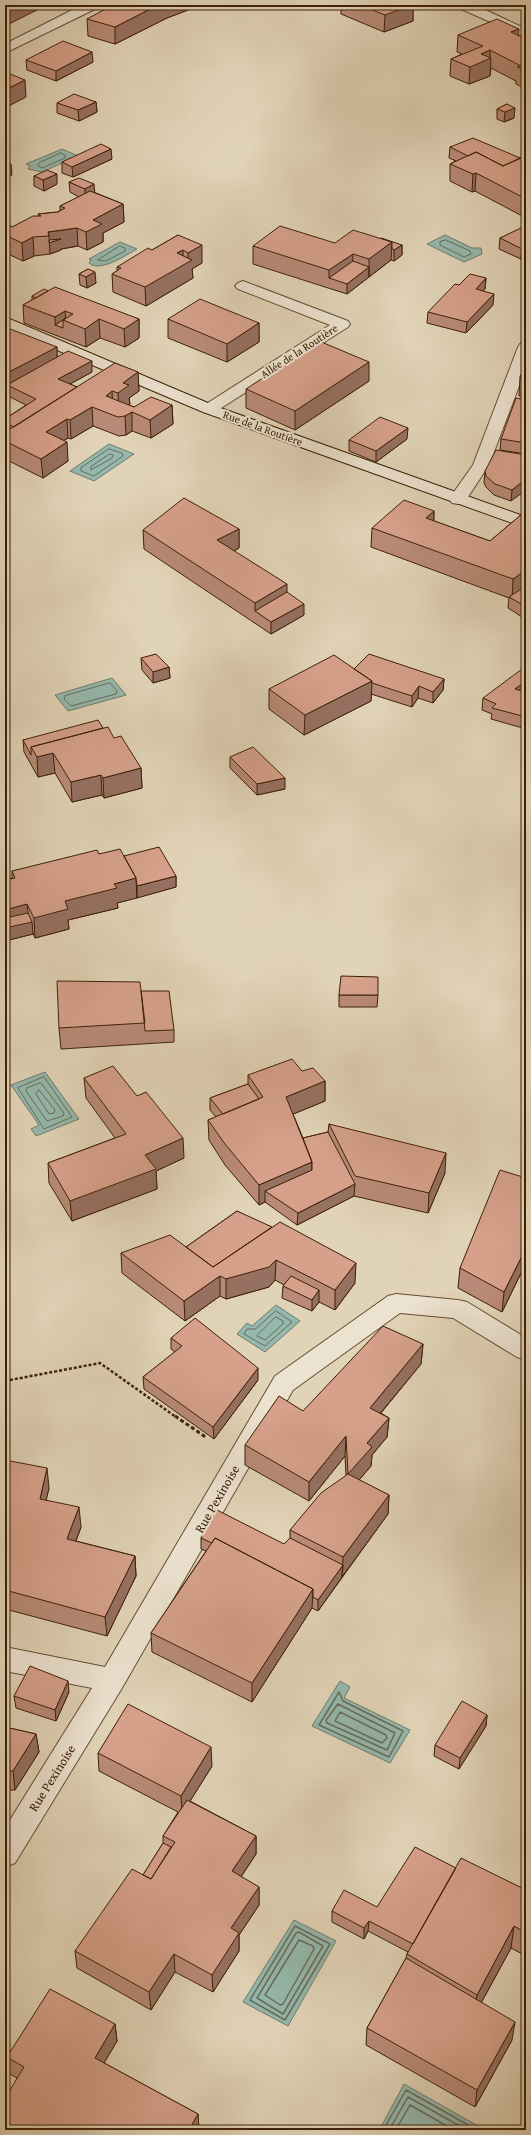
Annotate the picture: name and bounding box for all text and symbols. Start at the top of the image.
street label: Allée de la Routière [257,320,341,382]
street label: Rue de la Routière [221,406,305,450]
street label: Rue Pexinoise [190,1462,244,1536]
street label: Rue Pexinoise [24,1741,80,1815]

